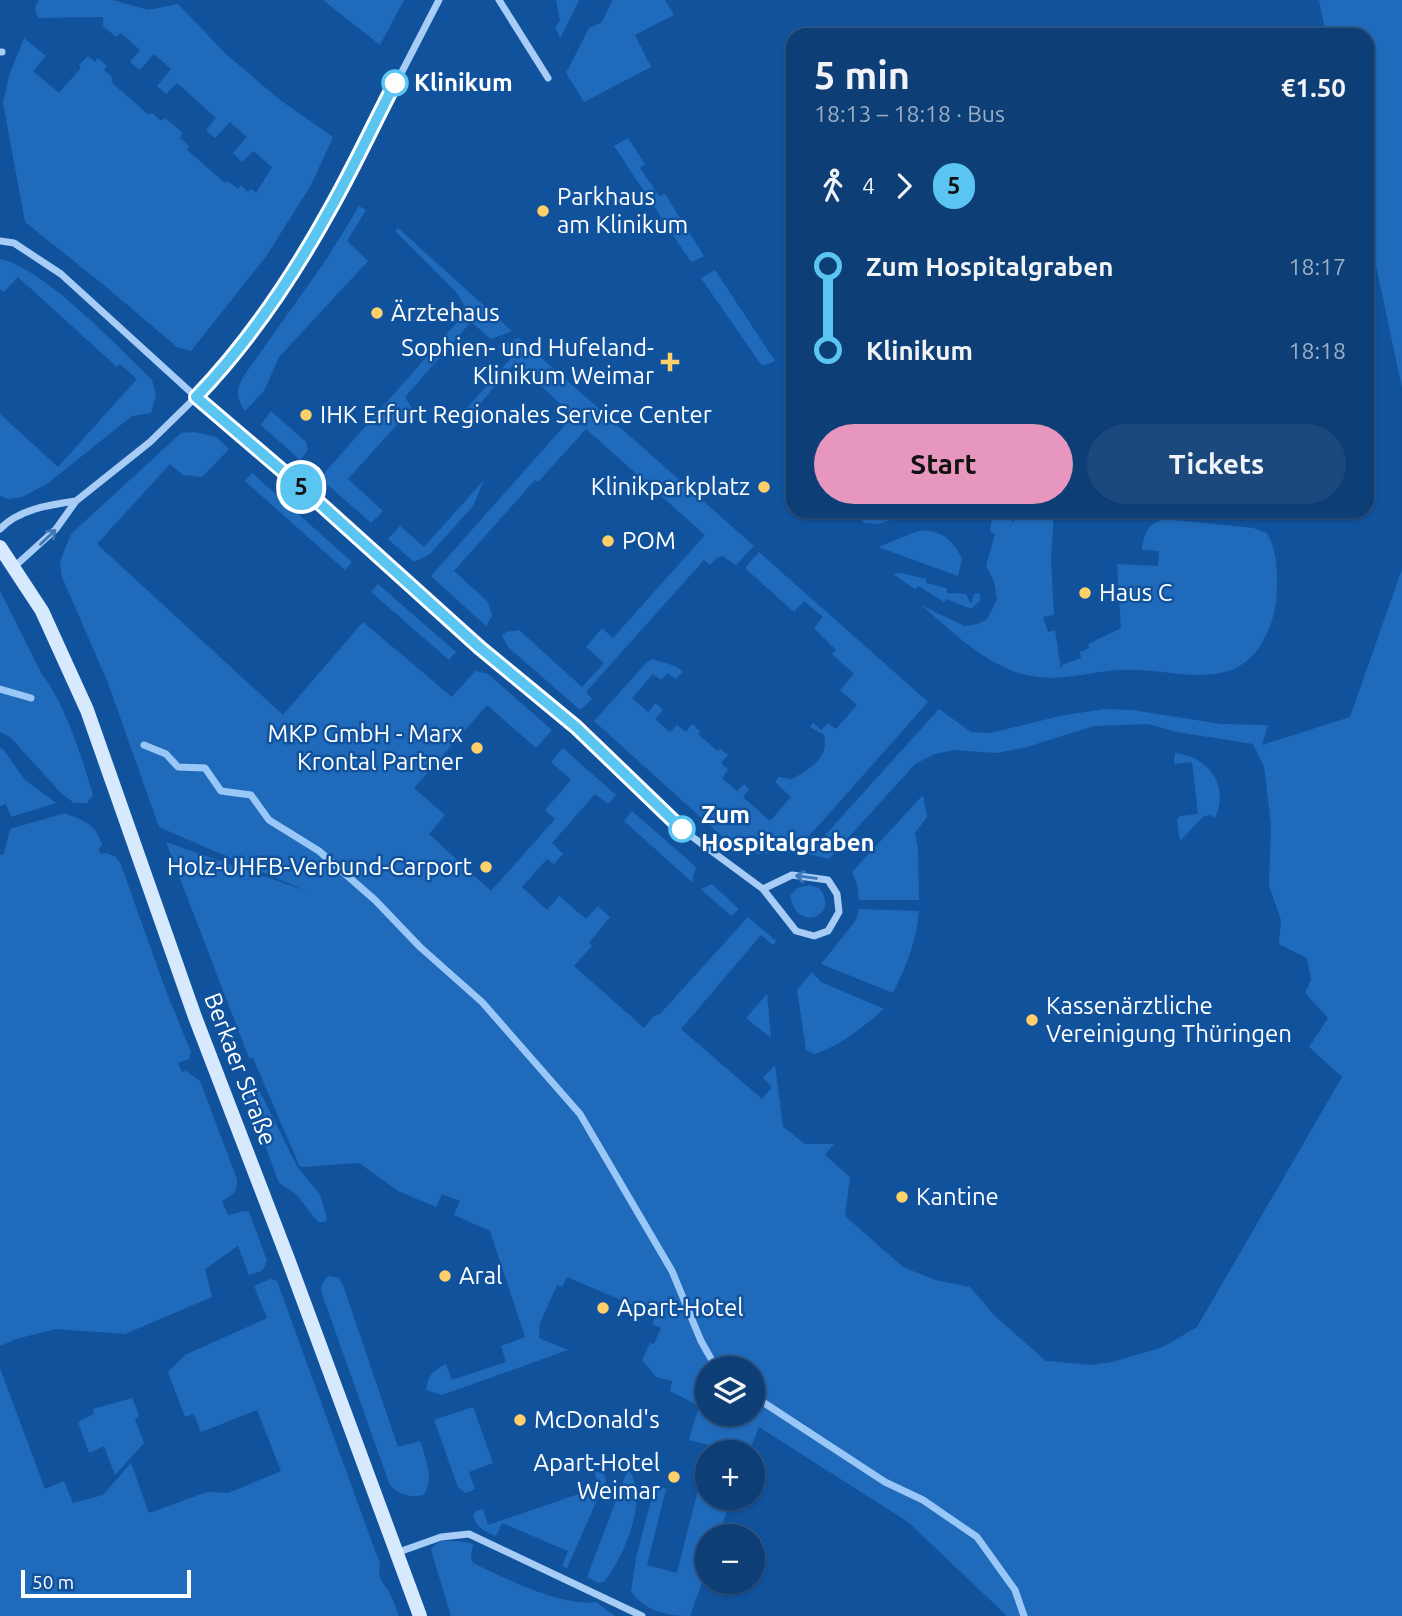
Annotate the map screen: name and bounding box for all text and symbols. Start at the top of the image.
text: 5 min [814,54,910,96]
place label: Klinikum [414,69,513,96]
marker: Klinikum [382,70,408,96]
text: €1.50 [1281,73,1346,102]
text: 18:13 – 18:18 · Bus [814,101,1005,126]
icon: walk [814,167,852,205]
icon: forward [885,167,923,205]
text: 5 [947,172,961,199]
text: 4 [862,173,875,198]
place label: Parkhaus am Klinikum [557,183,688,238]
marker: Parkhaus am Klinikum [535,203,551,219]
text: Zum Hospitalgraben [866,252,1113,281]
text: 18:17 [1288,254,1346,279]
place label: Ärztehaus [391,299,500,326]
marker: Ärztehaus [369,305,385,321]
place label: Sophien- und Hufeland- Klinikum Weimar [401,334,654,389]
text: Klinikum [866,336,973,365]
text: 18:18 [1288,338,1346,363]
marker: Sophien- und Hufeland- Klinikum Weimar [660,352,680,372]
place label: IHK Erfurt Regionales Service Center [320,401,712,428]
marker: IHK Erfurt Regionales Service Center [298,407,314,423]
button: Start [814,424,1073,504]
button: Tickets [1087,424,1346,504]
line badge: 5 [278,464,324,510]
text: 5 [294,473,308,500]
place label: Klinikparkplatz [591,473,750,500]
marker: Klinikparkplatz [756,479,772,495]
place label: POM [622,527,676,554]
one-way arrow [39,528,56,545]
marker: POM [600,533,616,549]
place label: Haus C [1099,579,1173,606]
marker: Haus C [1077,585,1093,601]
place label: MKP GmbH - Marx Krontal Partner [268,720,463,775]
marker: MKP GmbH - Marx Krontal Partner [469,740,485,756]
place label: Zum Hospitalgraben [701,801,875,856]
marker: Zum Hospitalgraben [669,816,695,842]
place label: Holz-UHFB-Verbund-Carport [167,853,473,880]
marker: Holz-UHFB-Verbund-Carport [478,859,494,875]
one-way arrow [795,870,818,883]
street label: Berkaer Straße [199,989,282,1149]
place label: Kassenärztliche Vereinigung Thüringen [1046,992,1292,1047]
marker: Kassenärztliche Vereinigung Thüringen [1024,1012,1040,1028]
place label: Kantine [916,1183,999,1210]
marker: Kantine [894,1189,910,1205]
place label: Aral [459,1262,502,1289]
marker: Aral [437,1268,453,1284]
place label: Apart-Hotel [617,1294,744,1321]
marker: Apart-Hotel [595,1300,611,1316]
map controls [695,1356,765,1594]
button: layers [695,1356,765,1426]
place label: McDonald's [534,1406,660,1433]
marker: McDonald's [512,1412,528,1428]
button: + [695,1440,765,1510]
place label: Apart-Hotel Weimar [533,1449,660,1504]
marker: Apart-Hotel Weimar [666,1469,682,1485]
button: − [695,1524,765,1594]
scale bar [21,1567,191,1599]
text: 50 m [32,1571,74,1593]

